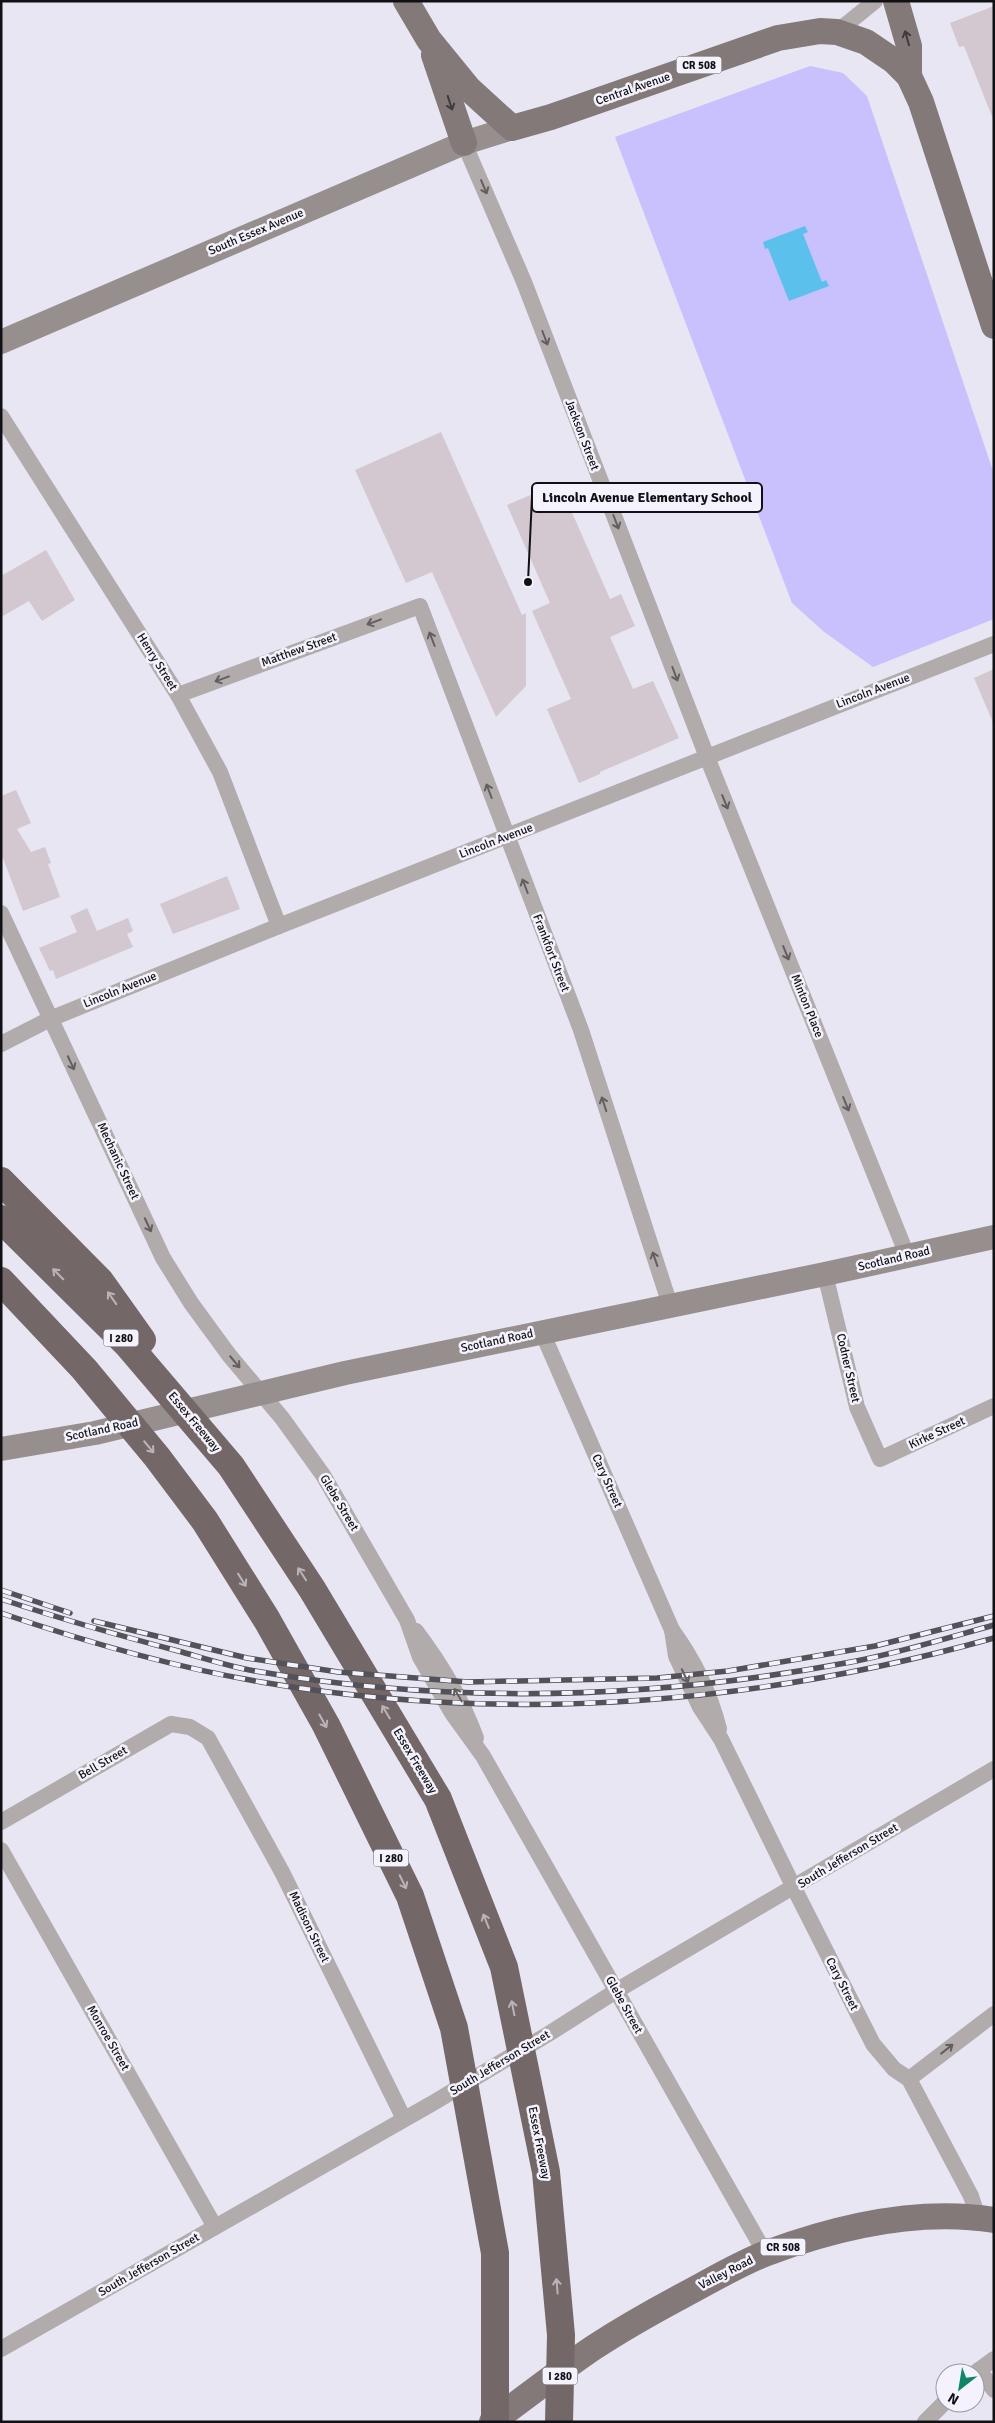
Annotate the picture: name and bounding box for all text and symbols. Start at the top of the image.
one-way arrow [901,31,911,47]
road number: CR 508 [676,56,722,74]
street label: Central Avenue [594,69,672,109]
one-way arrow [446,95,455,111]
one-way arrow [480,180,489,195]
street label: South Essex Avenue [206,205,306,259]
one-way arrow [541,330,550,345]
street label: Jackson Street [562,397,602,473]
callout: Lincoln Avenue Elementary School [532,483,762,512]
text: Lincoln Avenue Elementary School [542,489,753,506]
one-way arrow [612,514,621,529]
one-way arrow [367,618,382,627]
street label: Matthew Street [259,629,339,671]
street label: Henry Street [133,631,181,693]
one-way arrow [427,632,436,647]
one-way arrow [671,666,680,681]
street label: Lincoln Avenue [834,670,912,712]
one-way arrow [214,675,230,684]
one-way arrow [484,784,493,799]
one-way arrow [721,794,731,809]
street label: Lincoln Avenue [457,820,535,862]
one-way arrow [520,878,529,894]
street label: Frankfort Street [529,912,573,994]
one-way arrow [782,945,791,960]
street label: Lincoln Avenue [81,968,159,1012]
street label: Minton Place [787,972,827,1040]
one-way arrow [67,1055,76,1070]
one-way arrow [599,1096,609,1112]
one-way arrow [843,1096,852,1111]
street label: Mechanic Street [94,1120,142,1202]
one-way arrow [143,1218,153,1233]
street label: Scotland Road [857,1243,931,1275]
one-way arrow [650,1251,659,1267]
one-way arrow [52,1268,64,1280]
one-way arrow [107,1291,117,1305]
street label: Scotland Road [460,1326,534,1356]
road number: I 280 [104,1330,138,1346]
street label: Codner Street [833,1332,863,1404]
one-way arrow [230,1355,241,1368]
street label: Essex Freeway [165,1389,224,1455]
street label: Kirke Street [906,1413,968,1453]
street label: Scotland Road [65,1415,139,1445]
one-way arrow [143,1440,154,1453]
street label: Cary Street [588,1452,626,1510]
street label: Glebe Street [316,1472,362,1534]
one-way arrow [296,1567,306,1581]
one-way arrow [237,1573,247,1587]
one-way arrow [681,1668,690,1683]
one-way arrow [452,1689,462,1703]
one-way arrow [380,1706,390,1720]
one-way arrow [318,1713,328,1728]
street label: Essex Freeway [390,1726,441,1797]
street label: Bell Street [76,1743,130,1783]
street label: South Jefferson Street [795,1820,901,1892]
road number: I 280 [374,1850,408,1866]
one-way arrow [399,1874,408,1889]
street label: Madison Street [285,1889,333,1965]
one-way arrow [481,1914,490,1929]
street label: Cary Street [822,1955,862,2013]
street label: Glebe Street [602,1974,646,2036]
one-way arrow [507,2000,517,2016]
street label: Monroe Street [83,2003,133,2073]
street label: South Jefferson Street [447,2027,553,2099]
one-way arrow [940,2044,953,2055]
street label: Essex Freeway [525,2105,553,2181]
street label: South Jefferson Street [96,2230,202,2300]
road number: CR 508 [760,2238,806,2256]
street label: Valley Road [696,2253,756,2293]
one-way arrow [552,2278,562,2294]
north arrow [935,2363,985,2413]
road number: I 280 [542,2368,578,2384]
text: N [945,2389,962,2409]

